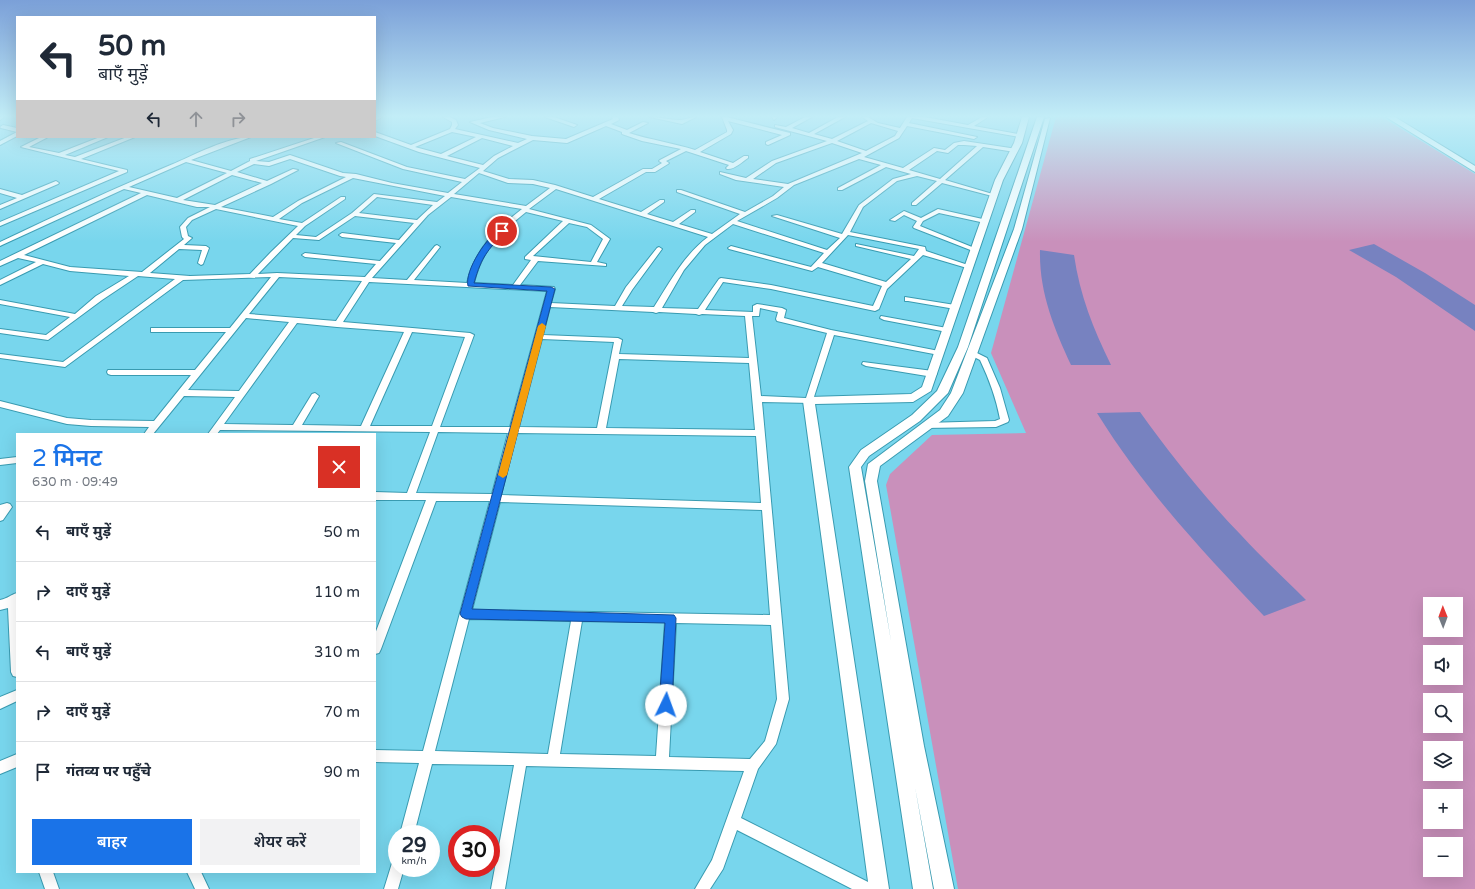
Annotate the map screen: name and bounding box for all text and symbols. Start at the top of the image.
text: 50 m [98,29,166,63]
icon: left [32,32,84,84]
text: बाएँ मुड़ें [98,63,148,85]
icon: left [143,108,165,130]
icon: ahead [185,108,207,130]
icon: right [227,108,249,130]
pin [485,214,519,248]
icon: arrive [491,220,513,242]
text: 2 मिनट [32,444,102,473]
button: close [318,446,360,488]
text: 630 m · 09:49 [32,474,118,490]
icon: left [32,521,54,543]
text: बाएँ मुड़ें [66,522,111,540]
text: 50 m [323,523,360,541]
icon: right [32,581,54,603]
text: दाएँ मुड़ें [66,582,110,600]
text: 110 m [314,583,360,601]
north arrow [1423,597,1463,637]
map controls [1423,597,1463,877]
icon: left [32,641,54,663]
text: बाएँ मुड़ें [66,642,111,660]
text: 310 m [314,643,360,661]
button: sound [1423,645,1463,685]
position arrow [645,684,687,726]
button: search [1423,693,1463,733]
icon: right [32,701,54,723]
text: दाएँ मुड़ें [66,702,110,720]
text: 70 m [323,703,360,721]
button: layers [1423,741,1463,781]
icon: arrive [32,761,54,783]
text: गंतव्य पर पहुँचे [66,762,151,780]
text: 90 m [323,763,360,781]
button: + [1423,789,1463,829]
button: बाहर [32,819,192,865]
button: शेयर करें [200,819,360,865]
speed limit sign: 30 [448,825,500,877]
text: 29 [401,834,427,858]
button: − [1423,837,1463,877]
text: km/h [401,855,427,867]

